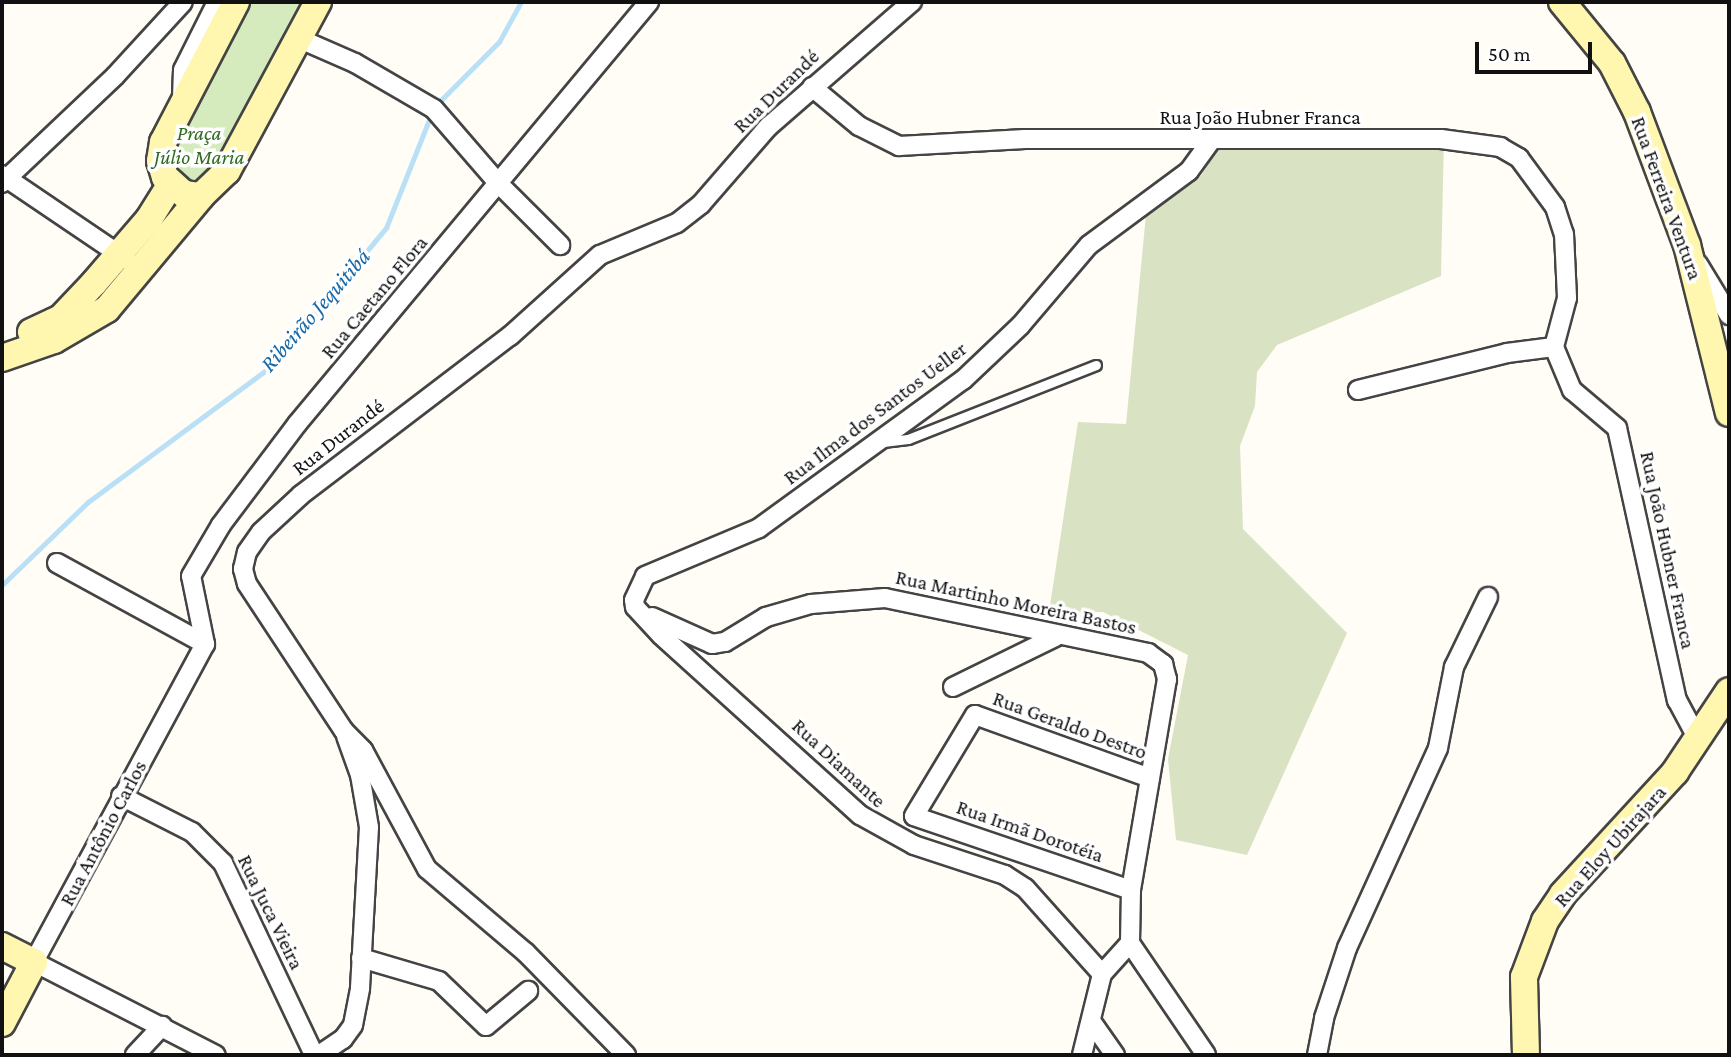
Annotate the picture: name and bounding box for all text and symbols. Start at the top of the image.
scale bar [1479,28,1596,72]
text: 50 m [1488,42,1531,66]
street label: Rua Durandé [728,44,824,138]
street label: Rua João Hubner Franca [1159,104,1361,130]
street label: Rua Ferreira Ventura [1626,113,1708,283]
park label: Praça Júlio Maria [154,120,244,170]
street label: Rua Caetano Flora [315,230,433,364]
water label: Ribeirão Jequitibá [254,243,376,377]
street label: Rua Ilma dos Santos Ueller [778,336,972,490]
street label: Rua Durandé [287,393,389,481]
street label: Rua João Hubner Franca [1635,449,1701,651]
street label: Rua Martinho Moreira Bastos [893,564,1139,640]
street label: Rua Geraldo Destro [989,685,1151,765]
street label: Rua Diamante [787,713,891,813]
street label: Rua Antônio Carlos [54,756,152,910]
street label: Rua Eloy Ubirajara [1549,780,1671,912]
street label: Rua Irmã Dorotéia [953,794,1107,868]
street label: Rua Juca Vieira [232,850,310,974]

